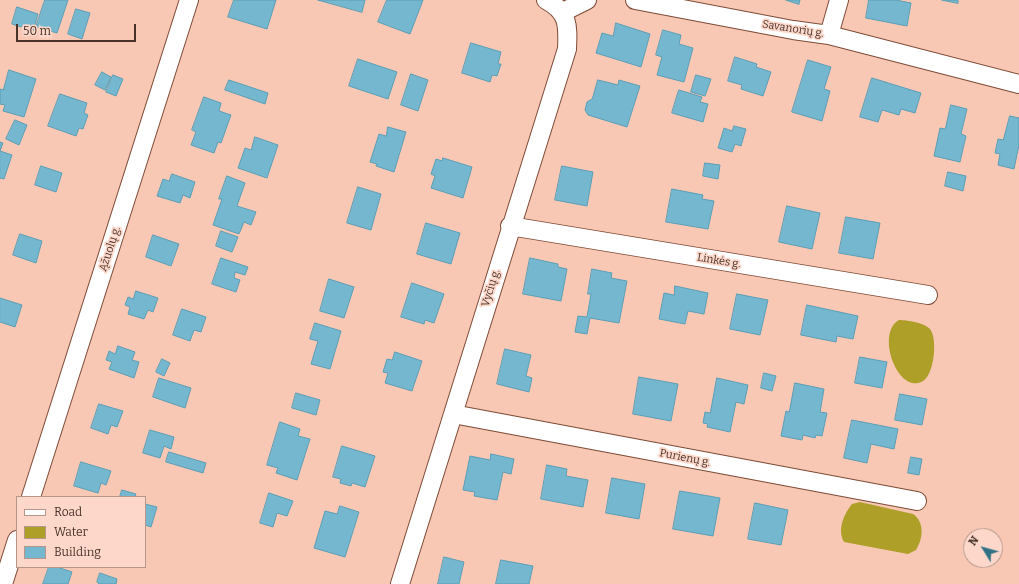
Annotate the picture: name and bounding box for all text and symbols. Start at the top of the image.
scale bar [18,16,138,42]
street label: Savanorių g. [761,18,825,40]
text: 50 m [23,24,51,38]
street label: Ąžuolų g. [97,225,123,273]
street label: Linkės g. [696,251,742,271]
street label: Vyčių g. [479,268,503,308]
street label: Purienų g. [658,447,712,469]
legend [16,496,146,568]
text: Road [54,505,82,519]
text: Water [54,525,88,539]
north arrow [963,528,1003,568]
text: N [966,534,982,548]
text: Building [54,545,101,559]

